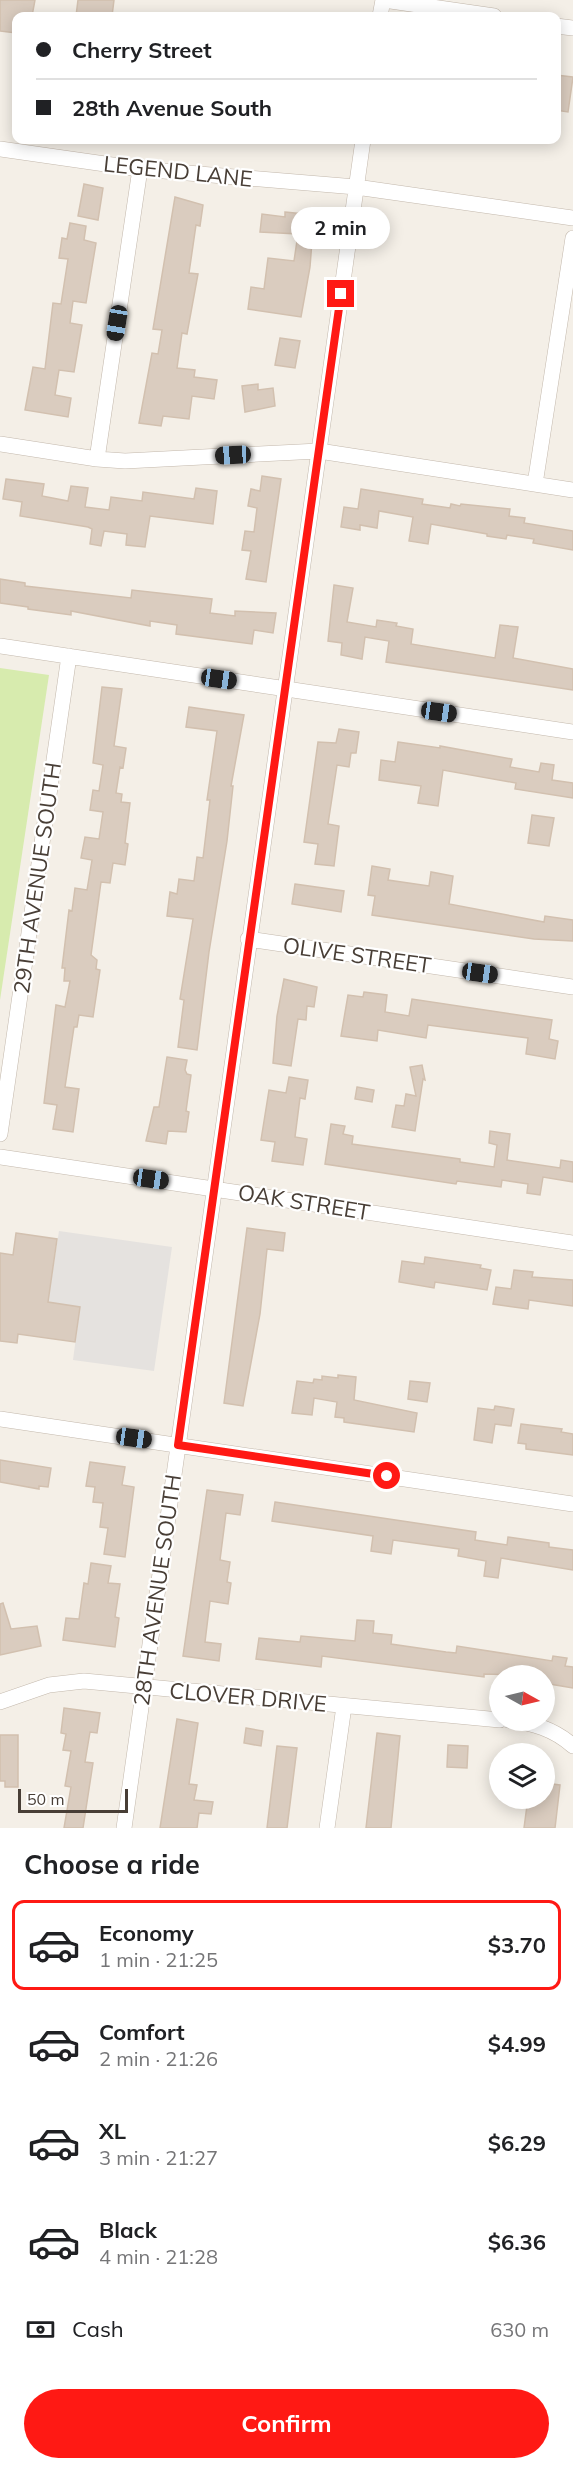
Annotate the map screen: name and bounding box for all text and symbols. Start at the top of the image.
text: Cherry Street [72,36,212,64]
text: 28th Avenue South [72,94,272,122]
street label: LEGEND LANE [102,149,254,193]
callout: 2 min [292,207,391,249]
text: 2 min [314,215,367,240]
route end [327,280,354,307]
car [105,304,129,342]
car [215,445,251,465]
car [200,668,238,690]
car [420,701,458,723]
street label: 29TH AVENUE SOUTH [7,760,67,996]
street label: OLIVE STREET [281,931,433,979]
car [461,962,499,984]
car [132,1168,170,1190]
street label: OAK STREET [236,1178,372,1226]
car [115,1427,153,1449]
route start [373,1462,400,1489]
street label: 28TH AVENUE SOUTH [127,1472,187,1708]
north arrow [489,1665,555,1731]
map controls [489,1665,555,1809]
street label: CLOVER DRIVE [168,1676,328,1718]
button: layers [489,1743,555,1809]
scale bar [18,1786,128,1814]
text: 50 m [27,1789,64,1809]
text: Choose a ride [24,1847,200,1881]
icon: car [27,1918,81,1972]
text: Economy [99,1919,194,1947]
text: $3.70 [488,1931,546,1959]
text: 1 min · 21:25 [99,1947,218,1972]
icon: car [27,2017,81,2071]
text: Comfort [99,2018,185,2046]
text: $4.99 [488,2030,546,2058]
text: 2 min · 21:26 [99,2046,218,2071]
icon: car [27,2116,81,2170]
text: XL [99,2117,126,2145]
text: $6.29 [488,2129,546,2157]
text: 3 min · 21:27 [99,2145,218,2170]
icon: car [27,2215,81,2269]
text: Black [99,2216,157,2244]
text: $6.36 [488,2228,546,2256]
text: 4 min · 21:28 [99,2244,218,2269]
icon: cash [24,2313,57,2346]
text: Cash [72,2315,124,2343]
text: 630 m [490,2317,549,2342]
button: Confirm [24,2389,549,2458]

